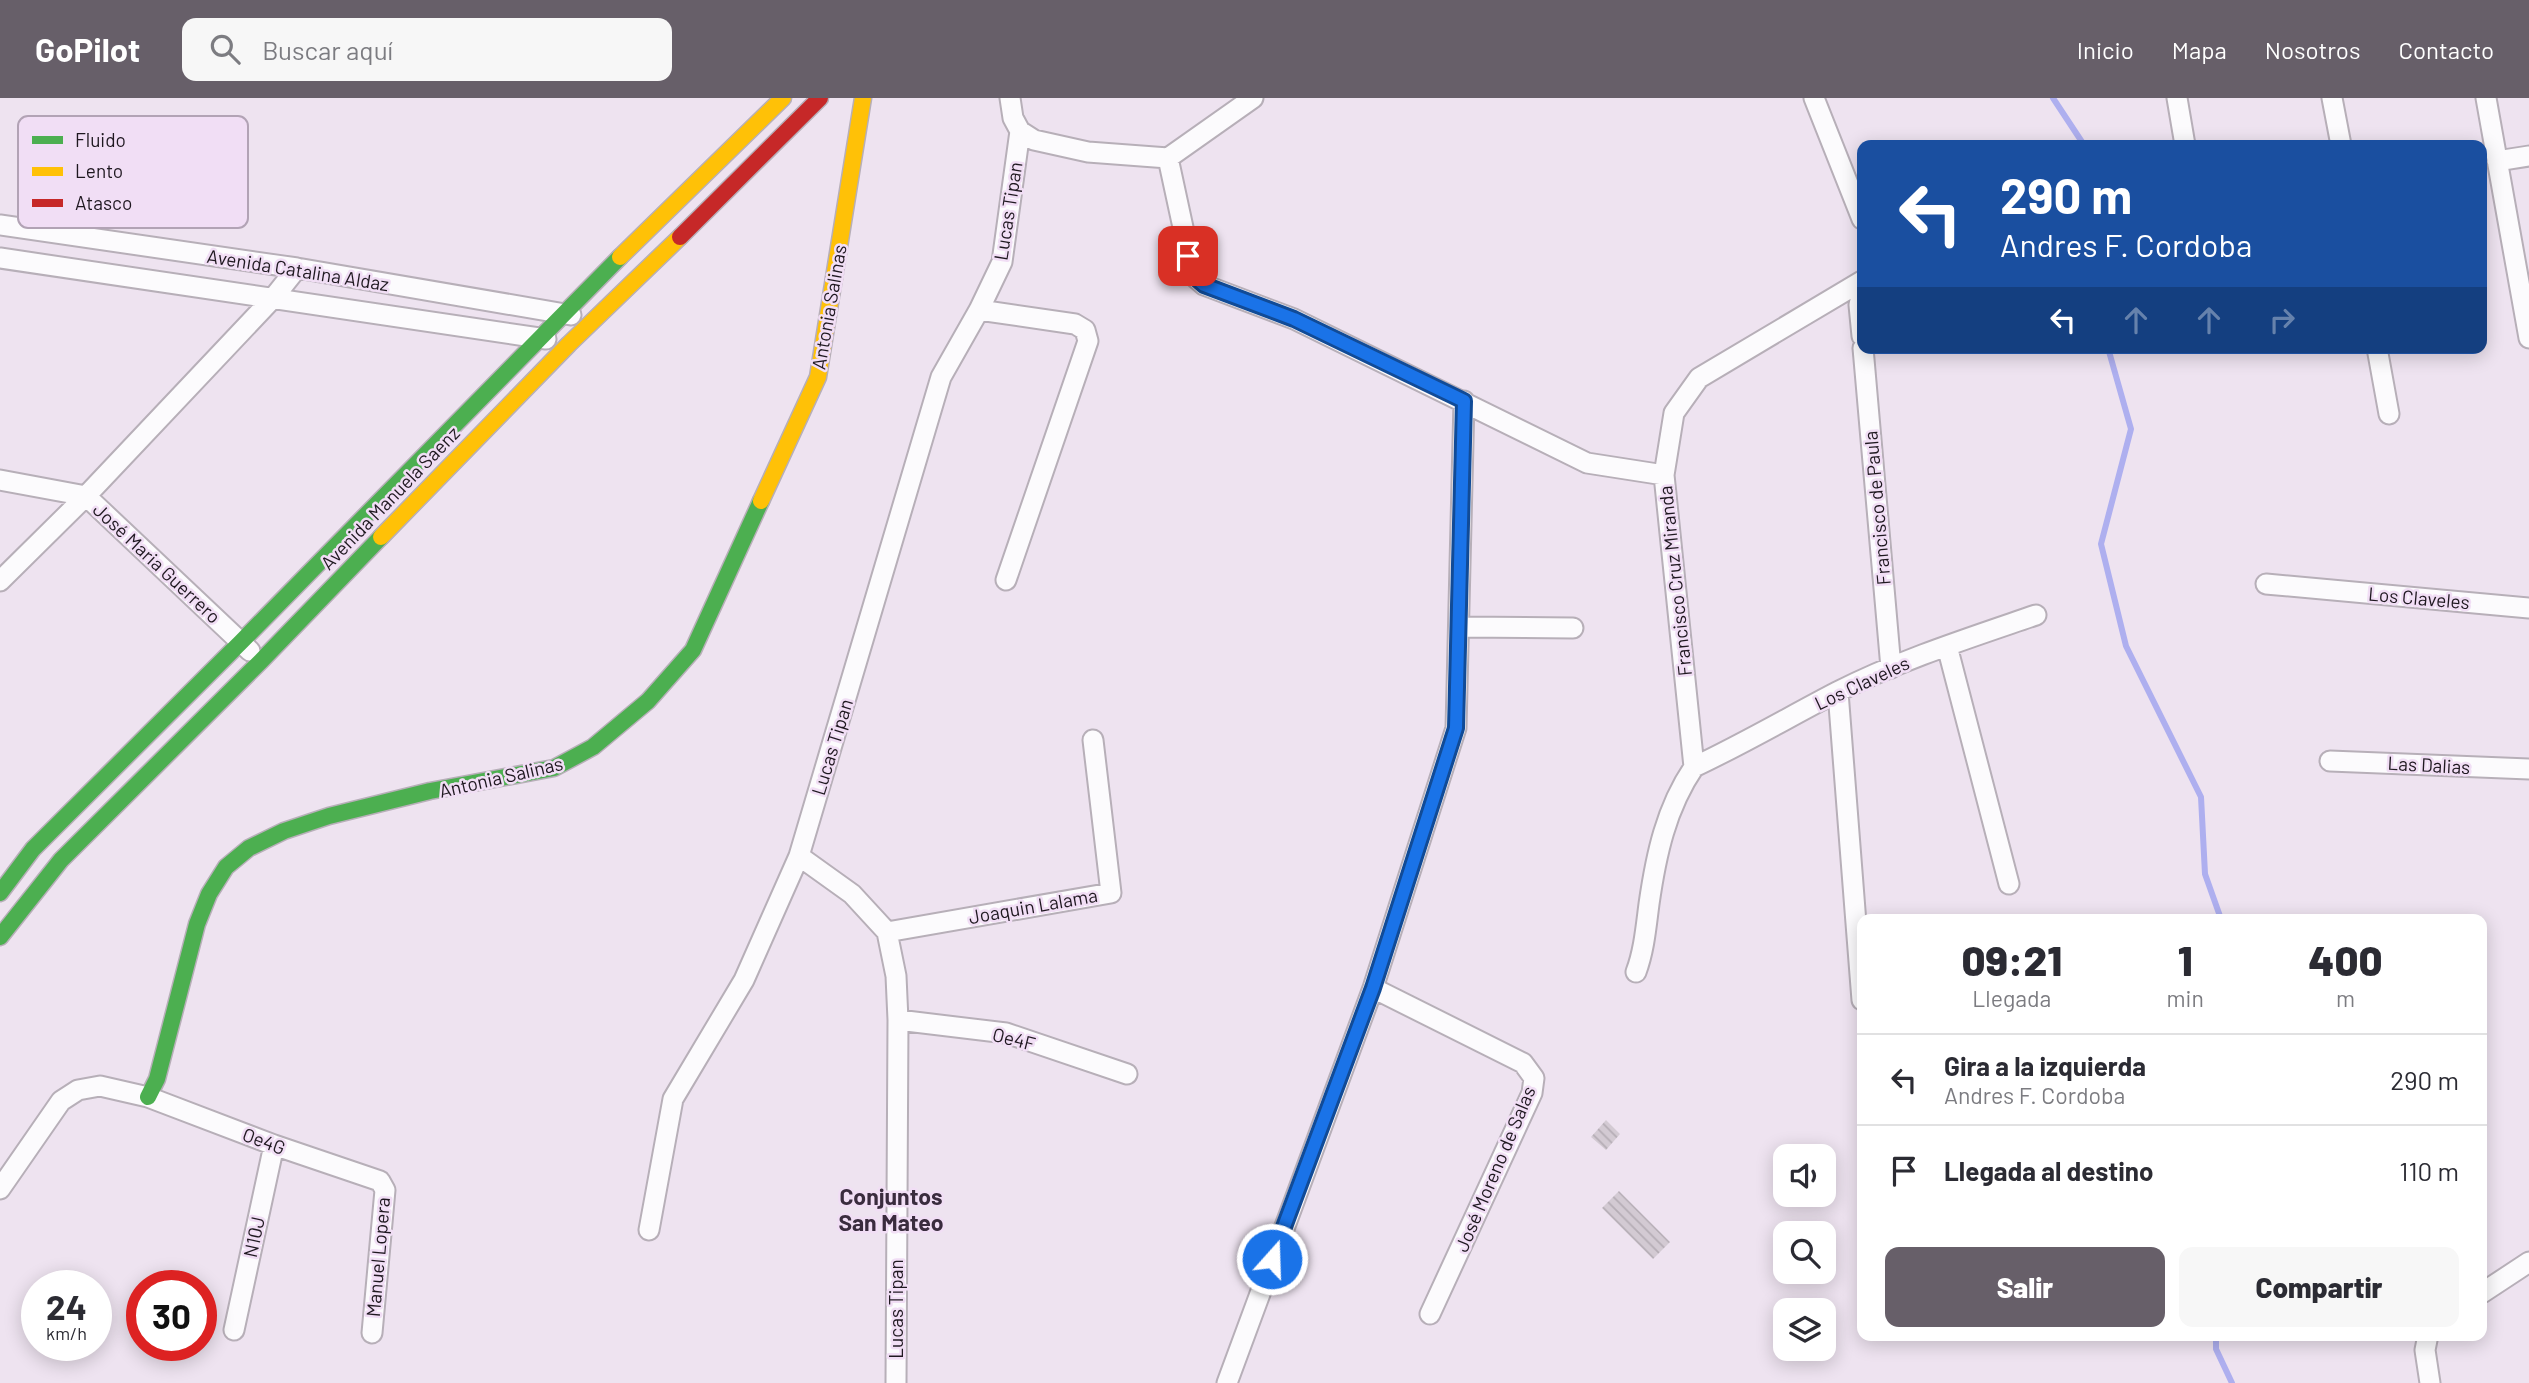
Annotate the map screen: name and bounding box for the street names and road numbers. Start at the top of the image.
street label: Lucas Tipan [988,160,1027,262]
street label: Antonia Salinas [806,243,851,371]
street label: Avenida Catalina Aldaz [205,244,391,295]
street label: Avenida Manuela Saenz [315,421,464,574]
street label: Francisco de Paula [1858,430,1895,586]
street label: Francisco Cruz Miranda [1653,485,1696,677]
street label: José Maria Guerrero [89,498,226,628]
street label: Los Claveles [2367,582,2471,613]
street label: Los Claveles [1811,651,1913,714]
street label: Lucas Tipan [806,696,857,798]
street label: Antonia Salinas [437,751,565,802]
street label: Las Dalias [2387,751,2471,778]
street label: Joaquin Lalama [967,883,1099,928]
street label: Oe4F [990,1022,1038,1055]
street label: José Moreno de Salas [1449,1082,1540,1255]
street label: Oe4G [240,1122,289,1159]
street label: Manuel Lopera [361,1196,394,1318]
street label: N10J [238,1214,269,1259]
street label: Lucas Tipan [884,1259,907,1359]

